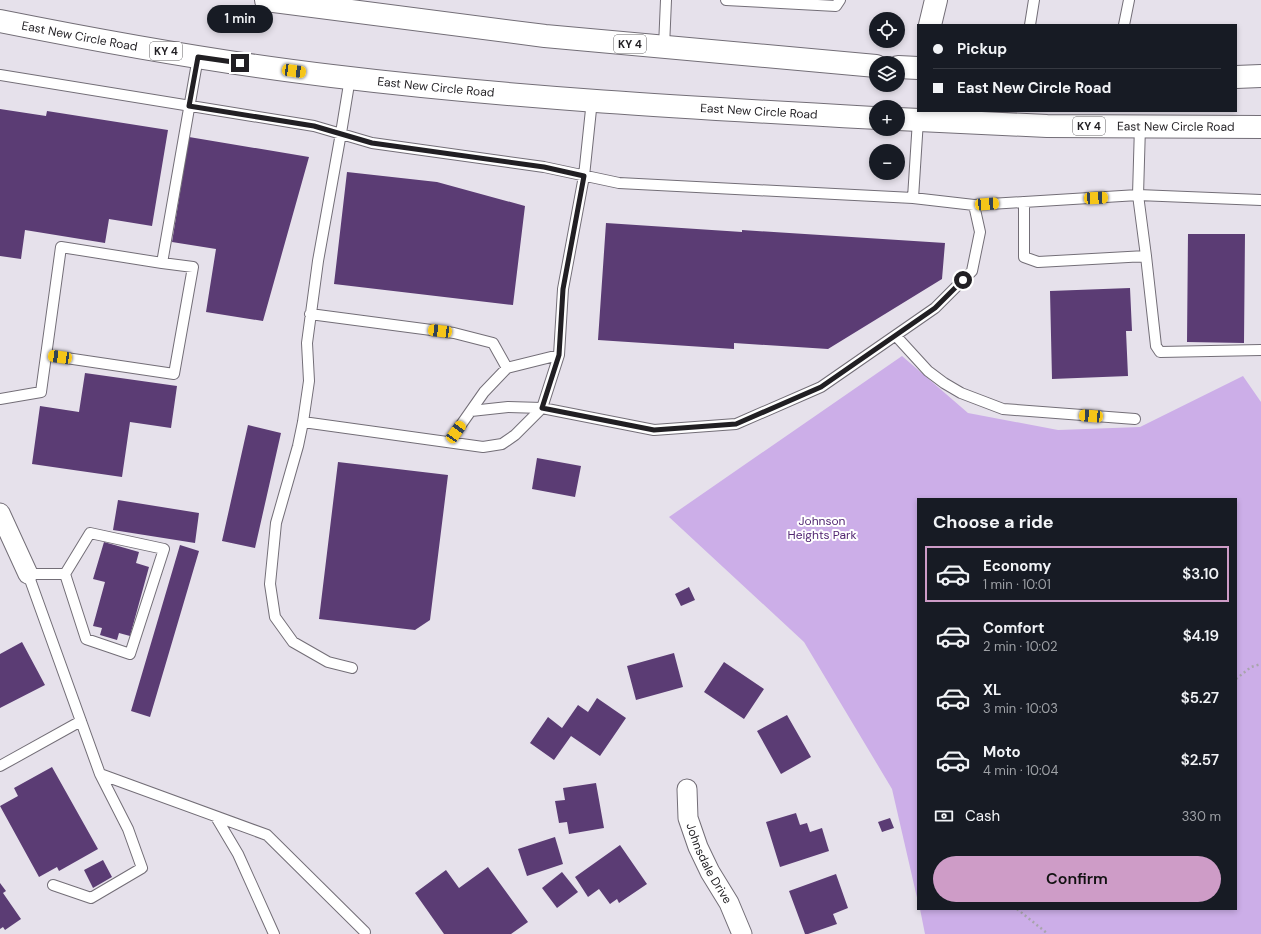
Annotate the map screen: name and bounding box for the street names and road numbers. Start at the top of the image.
street label: East New Circle Road [20,17,139,55]
road number: KY 4 [614,35,646,53]
road number: KY 4 [150,42,182,60]
street label: East New Circle Road [376,73,495,101]
street label: East New Circle Road [700,100,818,123]
road number: KY 4 [1073,117,1105,135]
street label: East New Circle Road [1117,118,1235,135]
street label: Johnsdale Drive [682,821,736,907]

